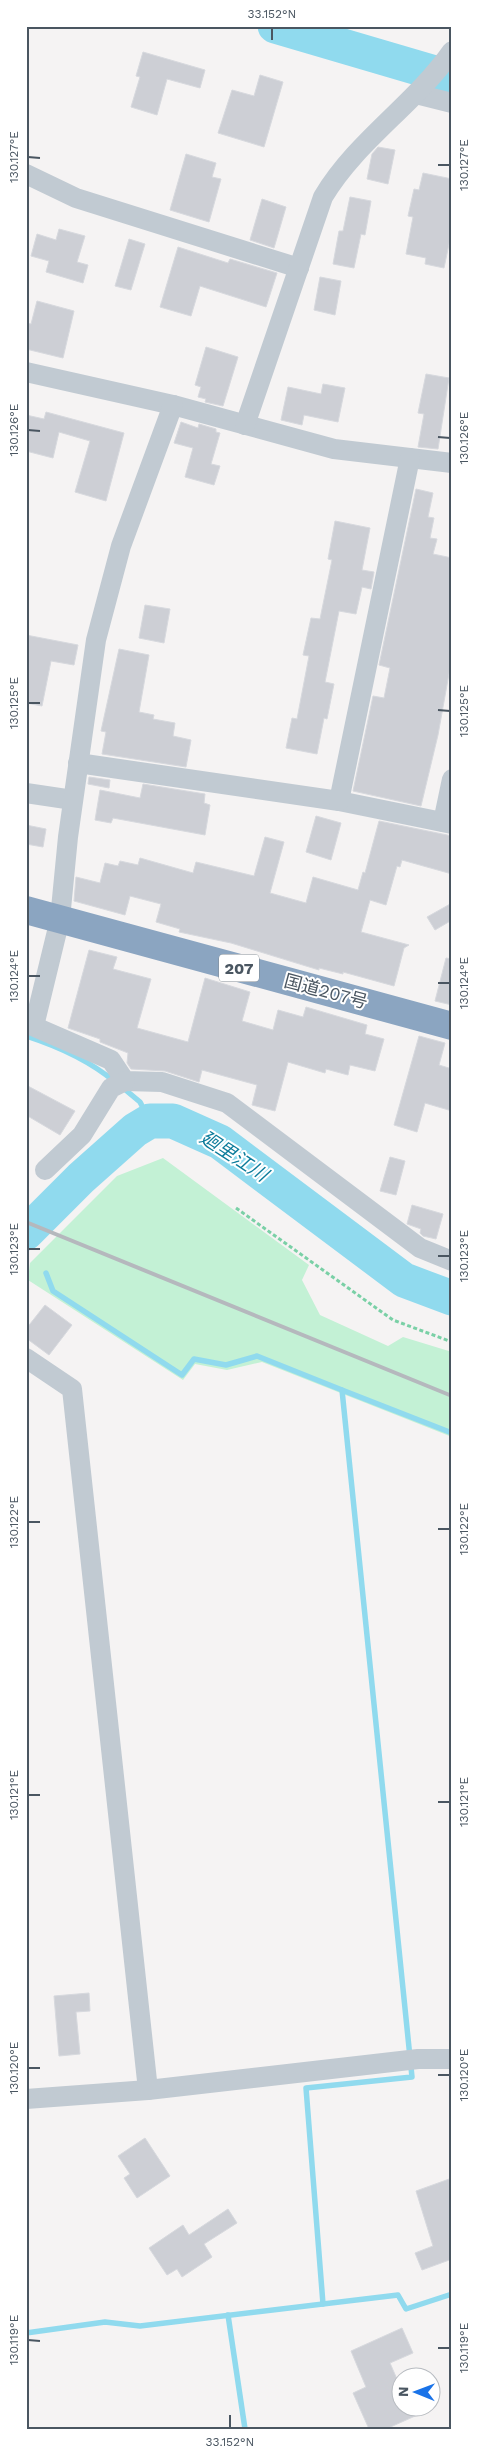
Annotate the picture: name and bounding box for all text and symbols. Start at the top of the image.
text: 33.152°N [248,7,296,21]
text: 130.127°E [7,131,21,183]
text: 130.127°E [457,139,471,191]
text: 130.126°E [7,403,21,456]
text: 130.126°E [457,411,471,464]
text: 130.125°E [7,676,21,729]
text: 130.125°E [457,684,471,737]
text: 130.124°E [7,949,21,1002]
road number: 207 [219,954,259,981]
text: 130.124°E [457,956,471,1009]
street label: 国道207号 [282,970,370,1012]
water label: 廻里江川 [196,1126,274,1187]
text: 130.123°E [7,1222,21,1275]
text: 130.123°E [457,1229,471,1282]
text: 130.122°E [7,1495,21,1548]
text: 130.122°E [457,1502,471,1555]
text: 130.121°E [7,1770,21,1820]
text: 130.121°E [457,1777,471,1827]
text: 130.120°E [7,2041,21,2094]
text: 130.120°E [457,2048,471,2101]
text: 130.119°E [7,2314,21,2365]
text: 130.119°E [457,2322,471,2373]
north arrow [390,2368,440,2418]
text: N [395,2386,411,2397]
text: 33.152°N [206,2435,254,2449]

